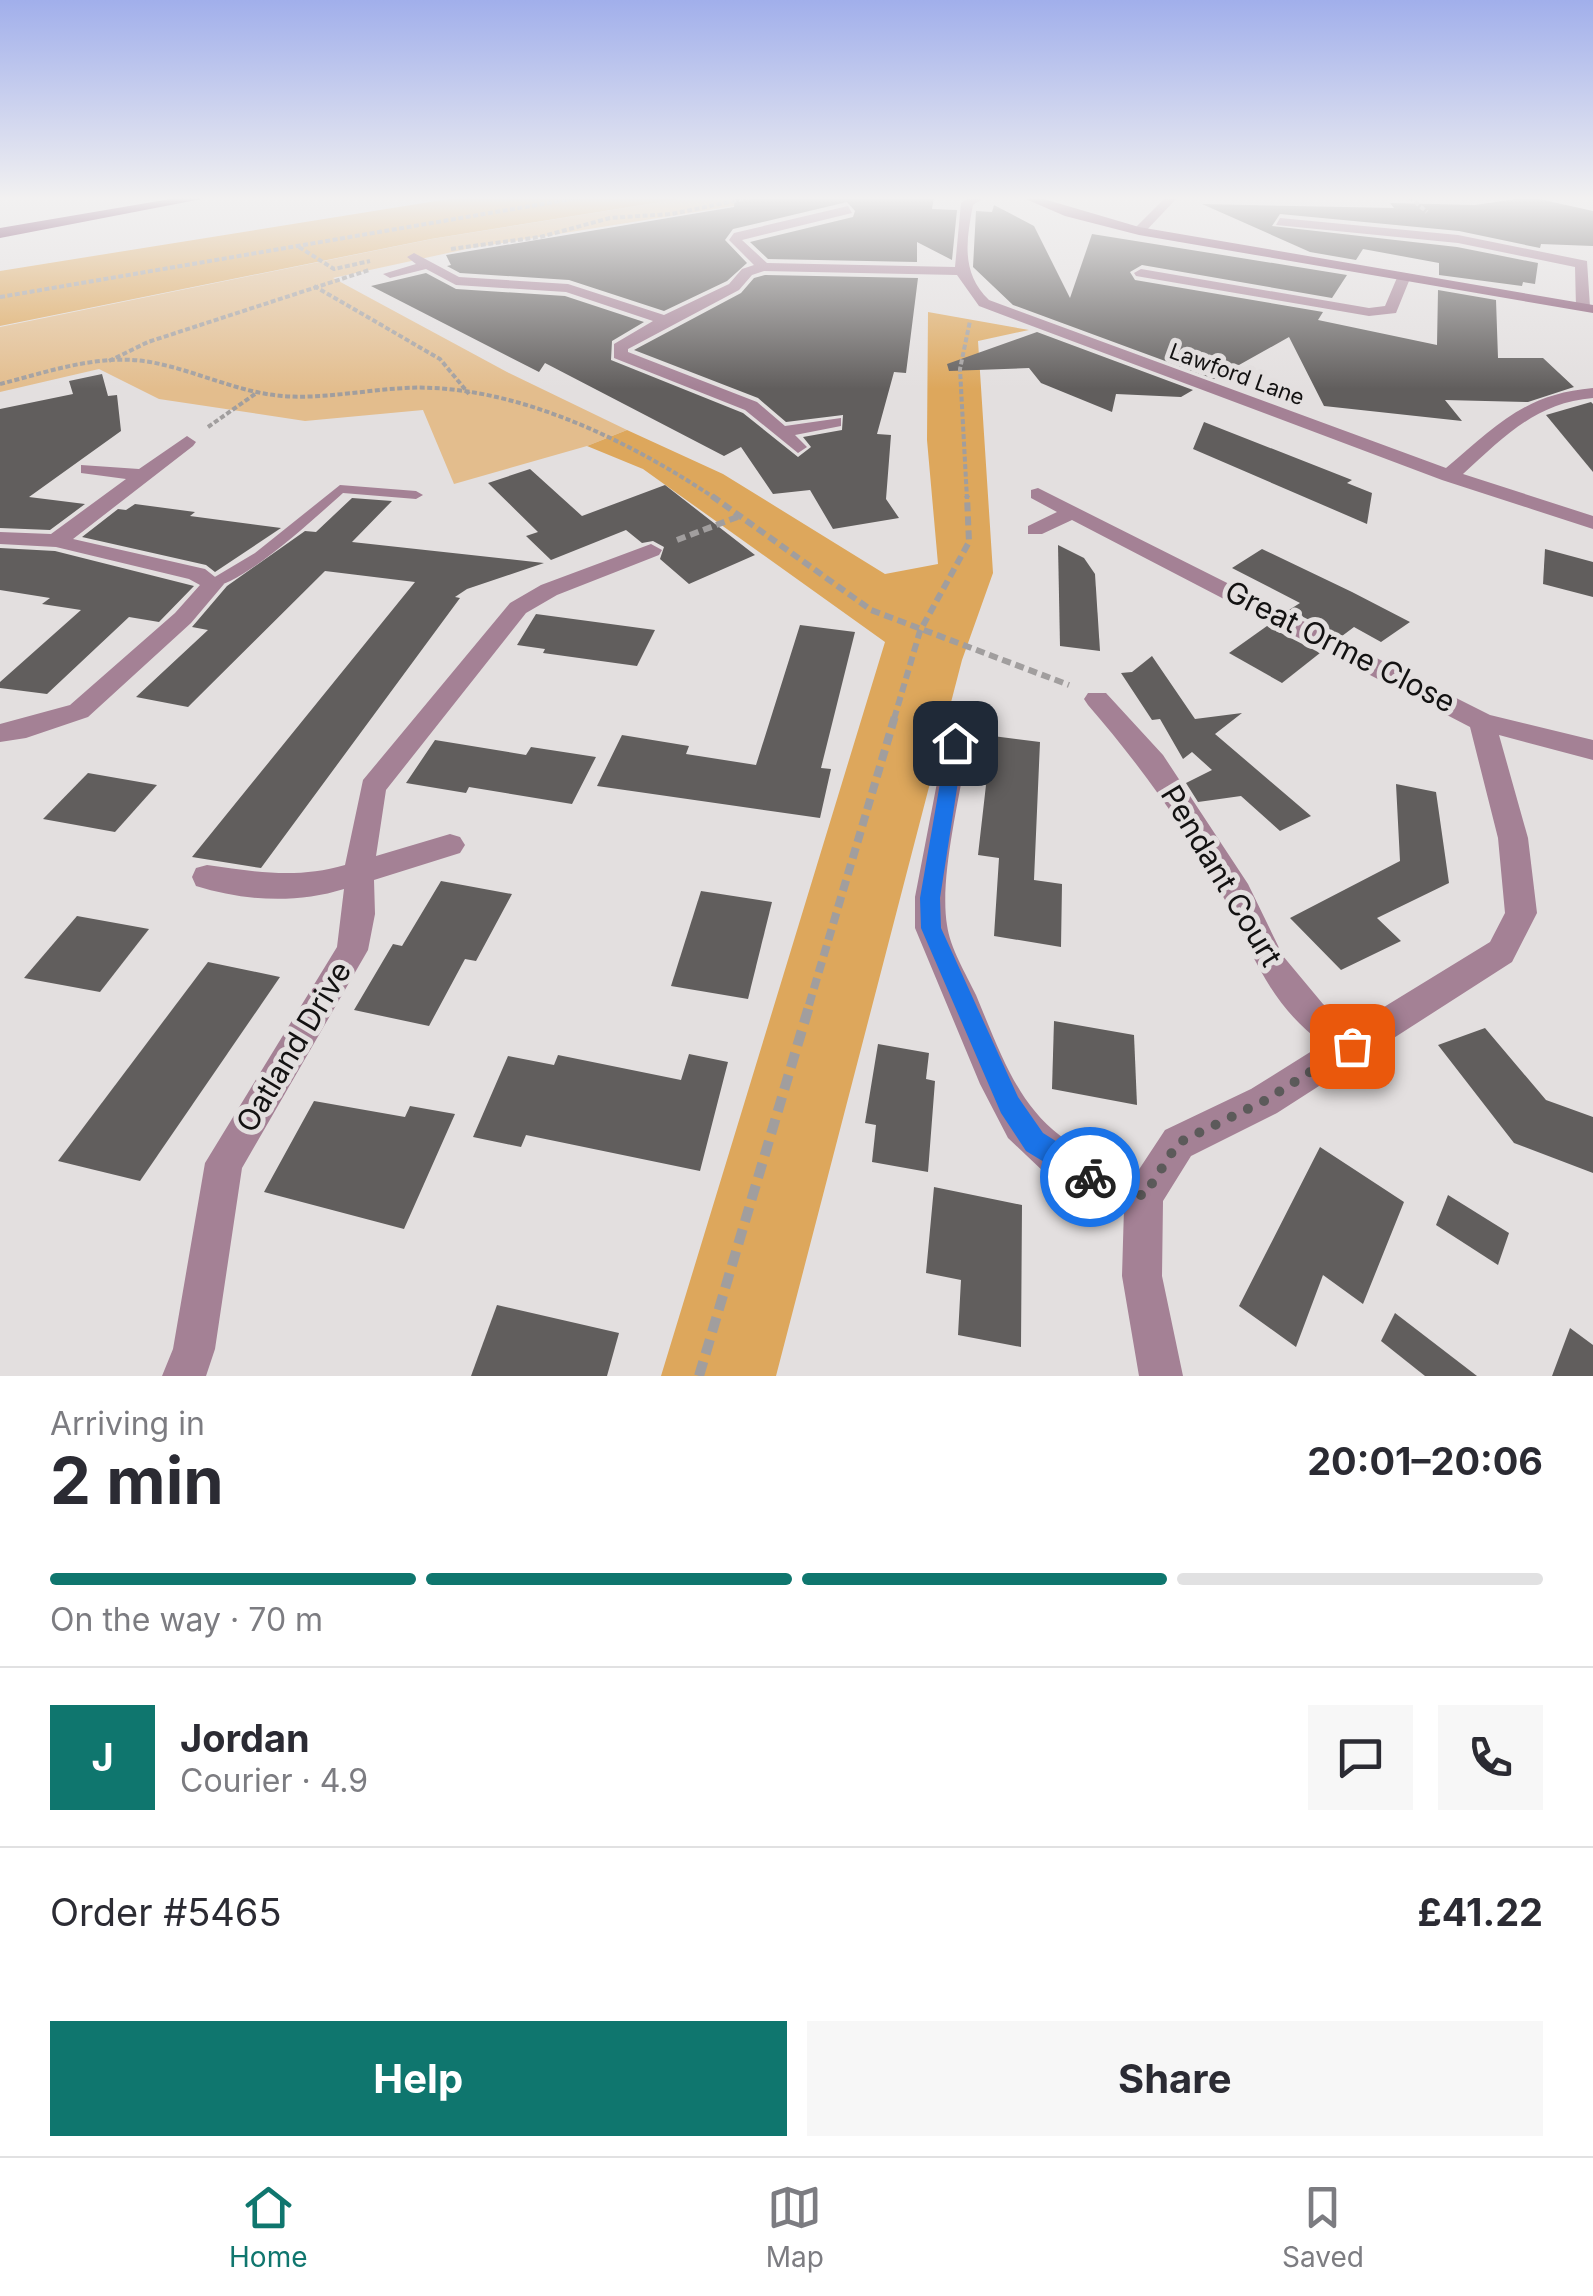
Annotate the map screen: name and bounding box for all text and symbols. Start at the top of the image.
street label: Lawford Lane [1166,338,1308,410]
street label: Great Orme Close [1219,573,1462,720]
pin [913,701,998,786]
icon: home [928,716,983,771]
street label: Pendant Court [1154,779,1290,973]
street label: Oatland Drive [228,955,358,1138]
pin [1310,1004,1395,1089]
icon: bag [1325,1019,1380,1074]
courier [1040,1127,1140,1227]
icon: bike [1063,1150,1118,1205]
text: Arriving in [50,1404,205,1443]
text: 20:01–20:06 [1307,1438,1543,1484]
text: 2 min [50,1441,224,1520]
text: On the way · 70 m [50,1600,323,1639]
button: chat [1308,1705,1413,1810]
button: phone [1438,1705,1543,1810]
text: Jordan [180,1715,310,1761]
text: J [91,1734,114,1780]
text: Courier · 4.9 [180,1761,368,1800]
text: Order #5465 [50,1889,282,1935]
text: £41.22 [1418,1889,1543,1935]
button: Help [50,2021,787,2136]
button: Share [807,2021,1543,2136]
tab: Home [229,2180,308,2274]
tab: Map [766,2180,824,2274]
tab: Saved [1282,2180,1364,2274]

